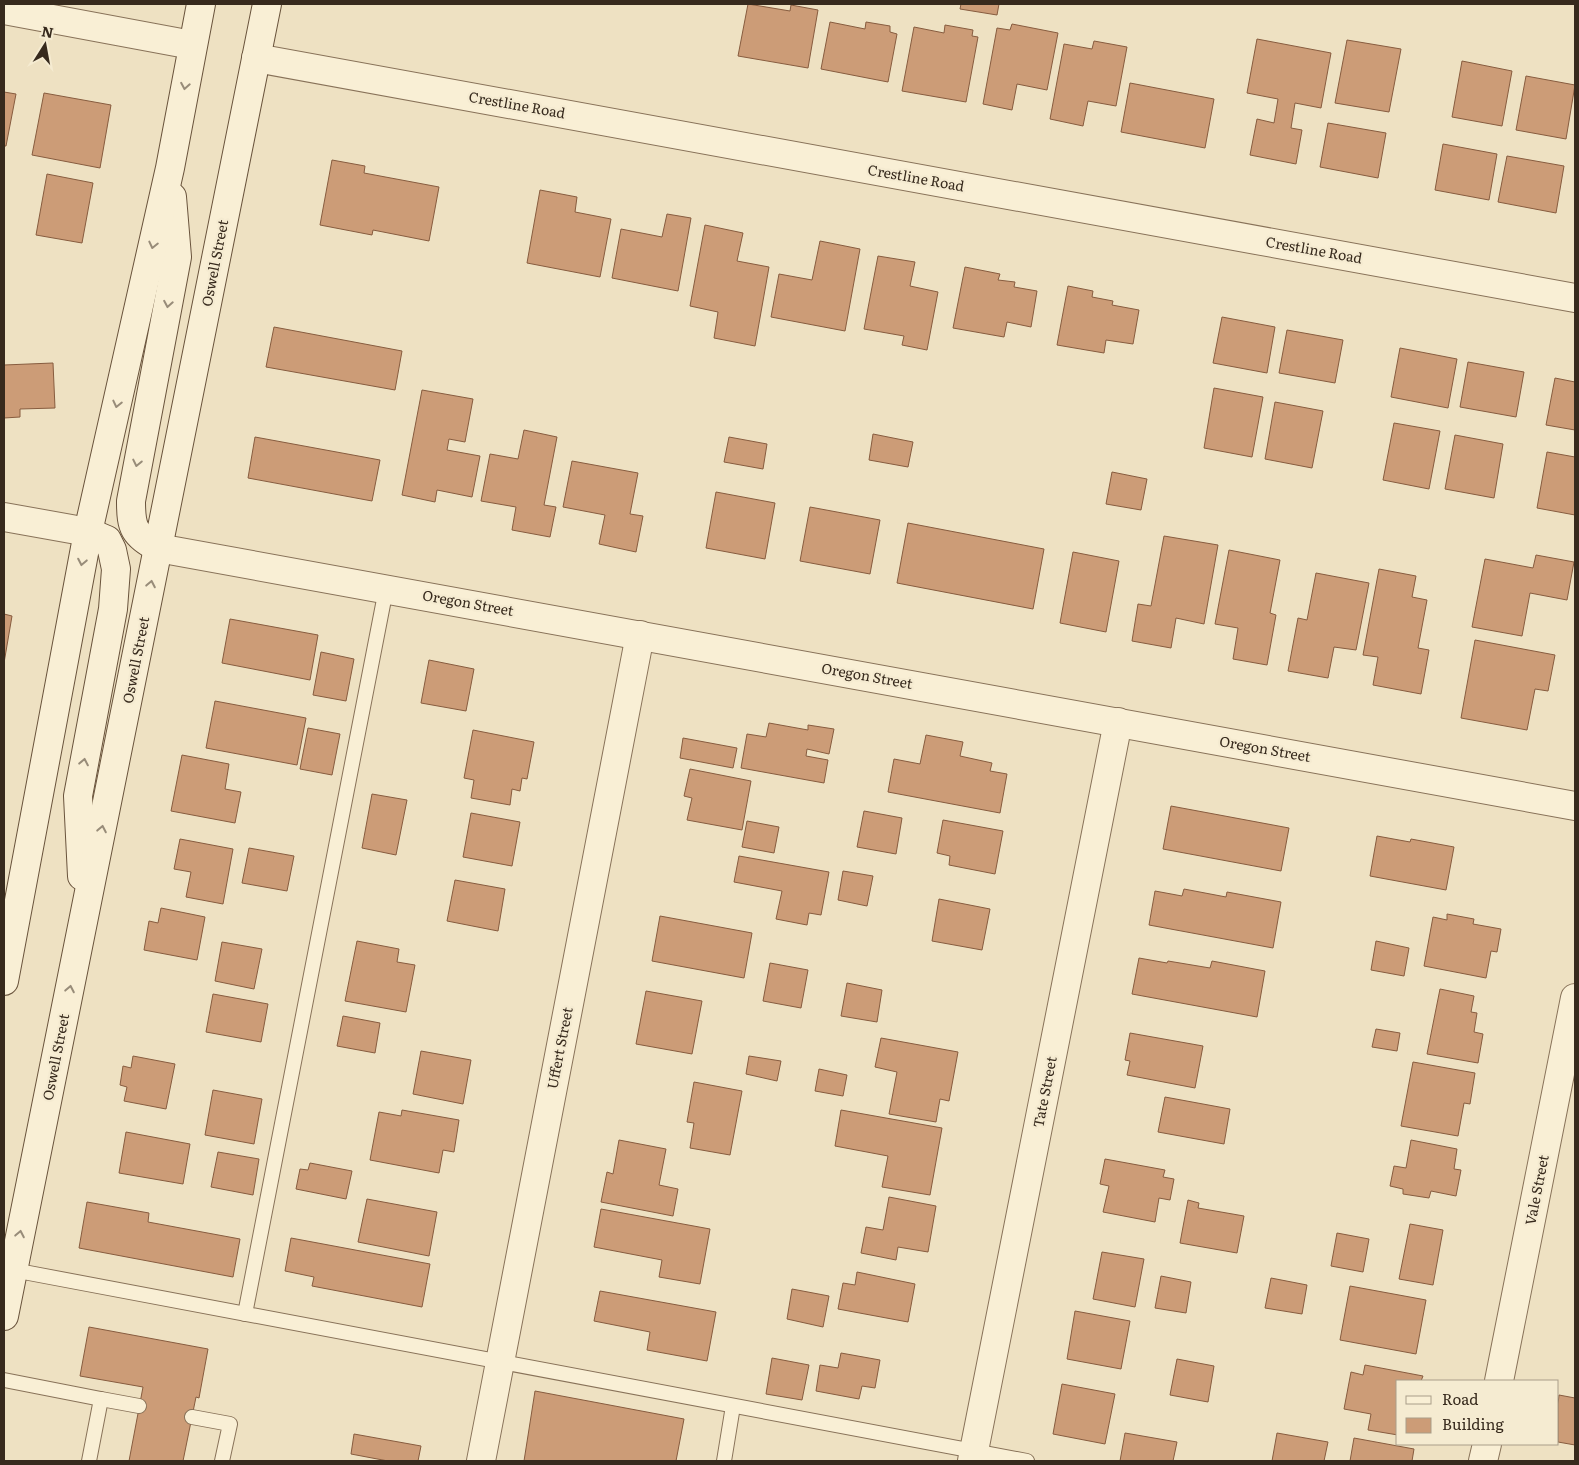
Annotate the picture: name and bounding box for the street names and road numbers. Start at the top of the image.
street label: Crestline Road [467,86,567,122]
street label: Crestline Road [866,159,966,195]
street label: Oswell Street [196,217,232,308]
street label: Crestline Road [1264,231,1364,267]
street label: Oregon Street [421,584,516,620]
street label: Oswell Street [117,614,153,705]
street label: Oregon Street [820,657,915,693]
street label: Oregon Street [1218,730,1313,766]
street label: Uffert Street [541,1005,577,1090]
street label: Oswell Street [37,1011,73,1102]
street label: Tate Street [1027,1054,1061,1129]
street label: Vale Street [1519,1152,1553,1227]

